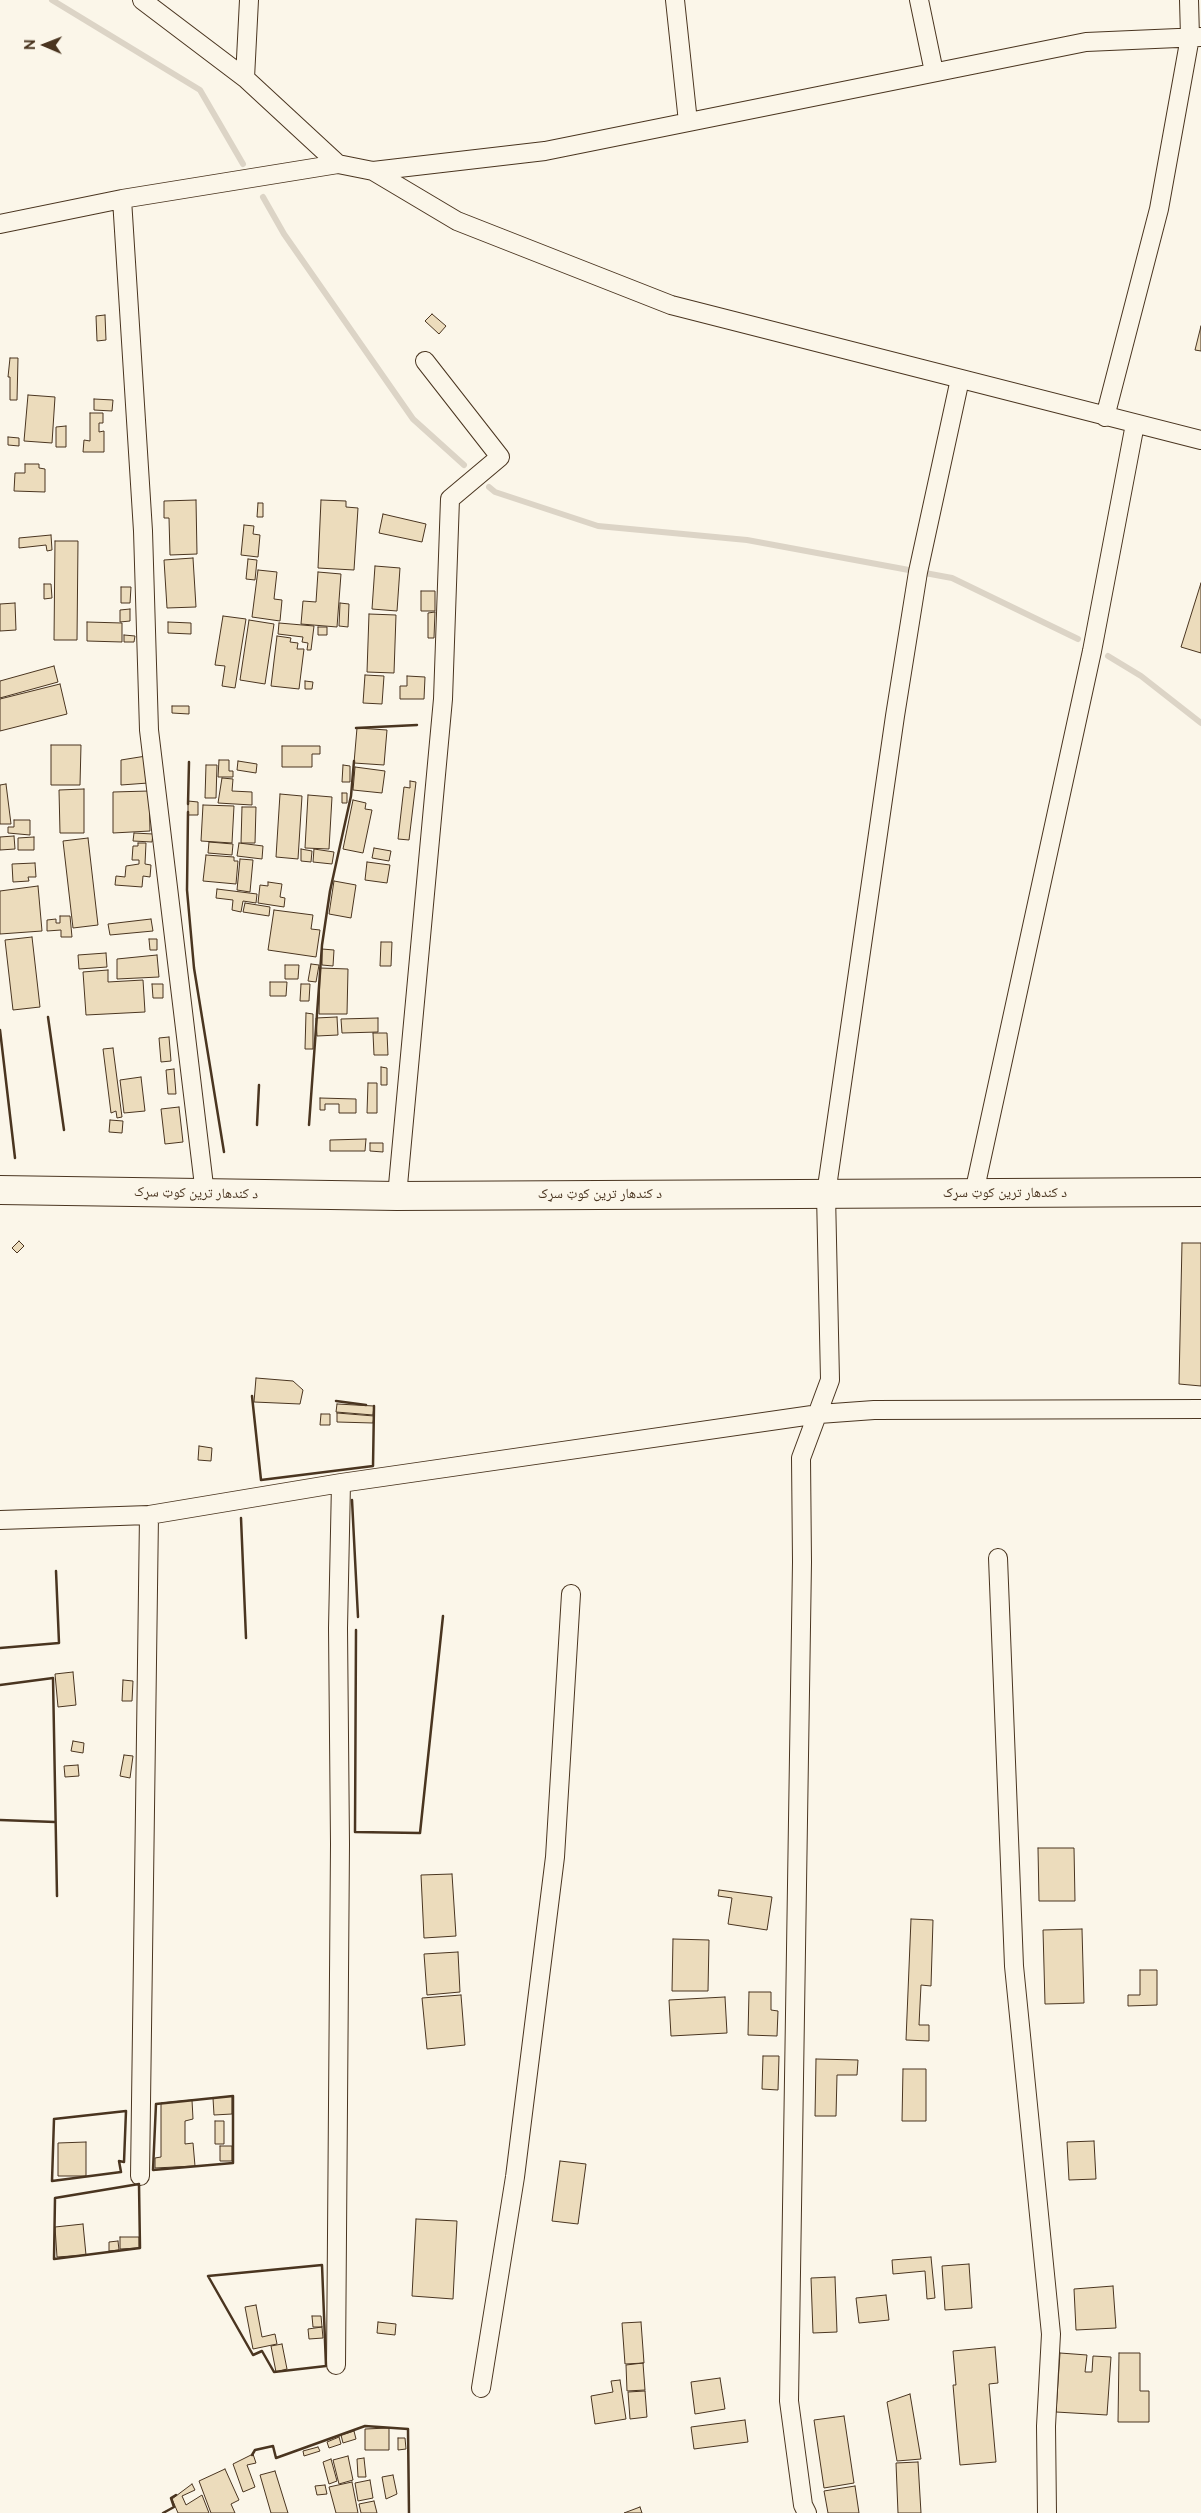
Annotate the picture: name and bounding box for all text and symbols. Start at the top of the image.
north arrow [20,20,70,70]
text: N [22,39,38,50]
street label: د کندهار ترين کوټ سړک [134,1184,258,1202]
street label: د کندهار ترين کوټ سړک [943,1185,1067,1201]
street label: د کندهار ترين کوټ سړک [538,1186,662,1202]

